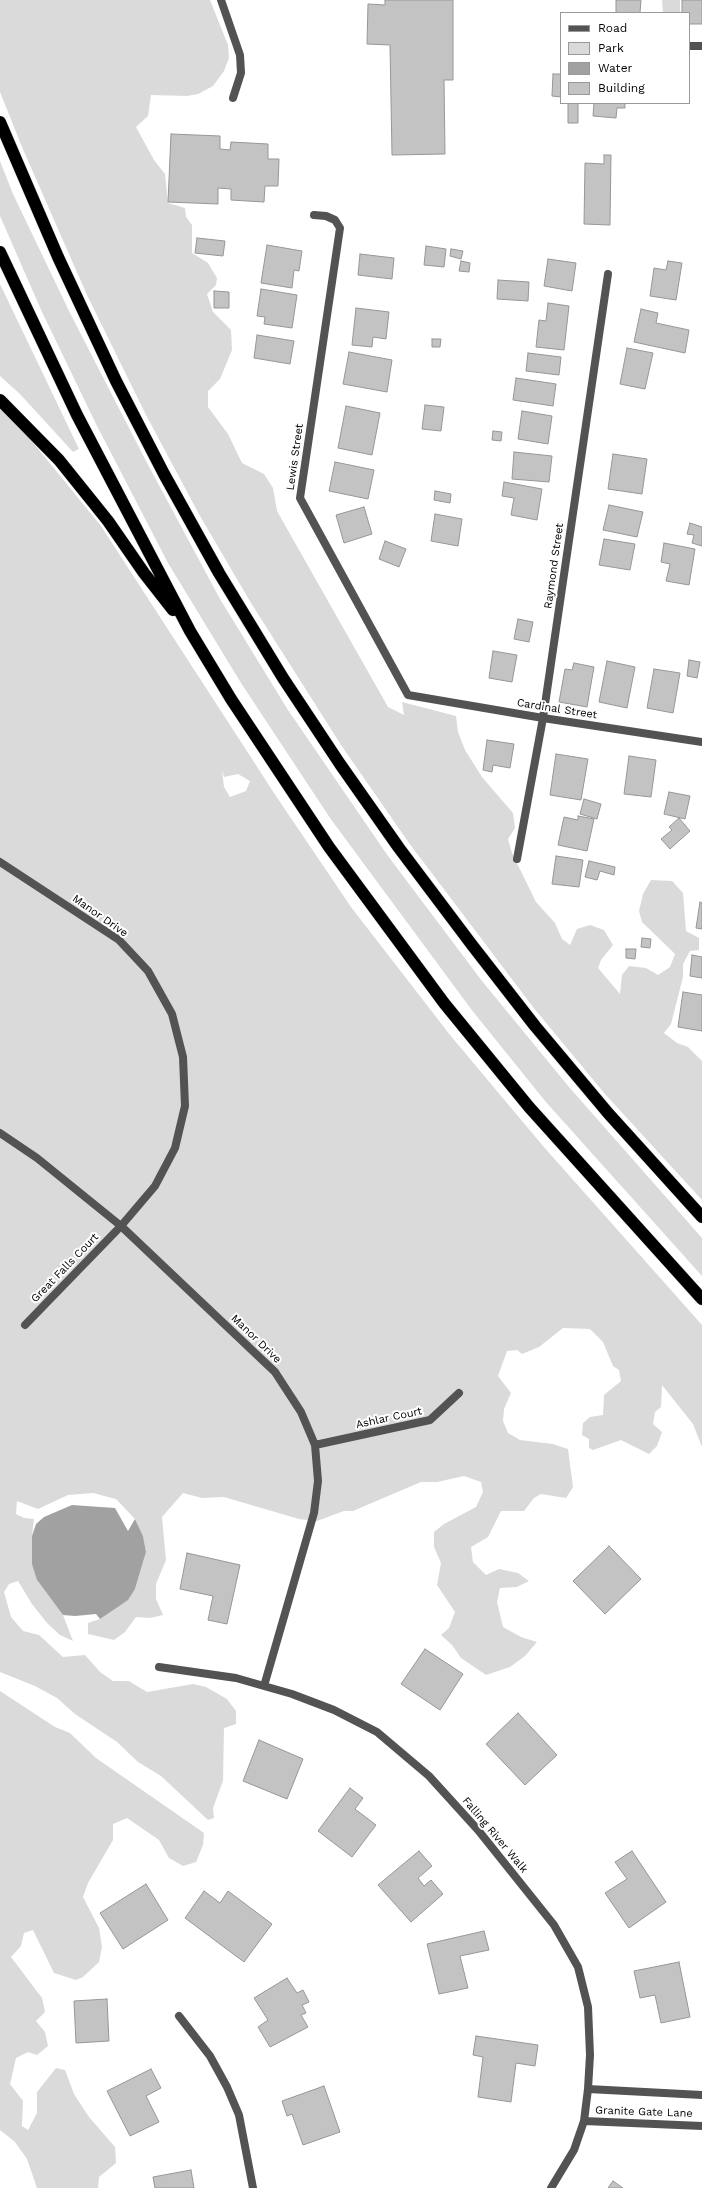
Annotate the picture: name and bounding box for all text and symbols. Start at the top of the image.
legend [560,12,690,104]
text: Road [598,21,627,35]
text: Park [598,41,624,55]
text: Water [598,61,632,75]
text: Building [598,81,645,95]
street label: Lewis Street [284,423,306,491]
street label: Raymond Street [541,522,567,610]
street label: Cardinal Street [516,696,598,722]
street label: Manor Drive [70,892,130,940]
street label: Great Falls Court [29,1231,101,1305]
street label: Manor Drive [228,1312,284,1366]
street label: Ashlar Court [355,1405,423,1431]
street label: Falling River Walk [459,1794,531,1876]
street label: Granite Gate Lane [595,2104,693,2120]

